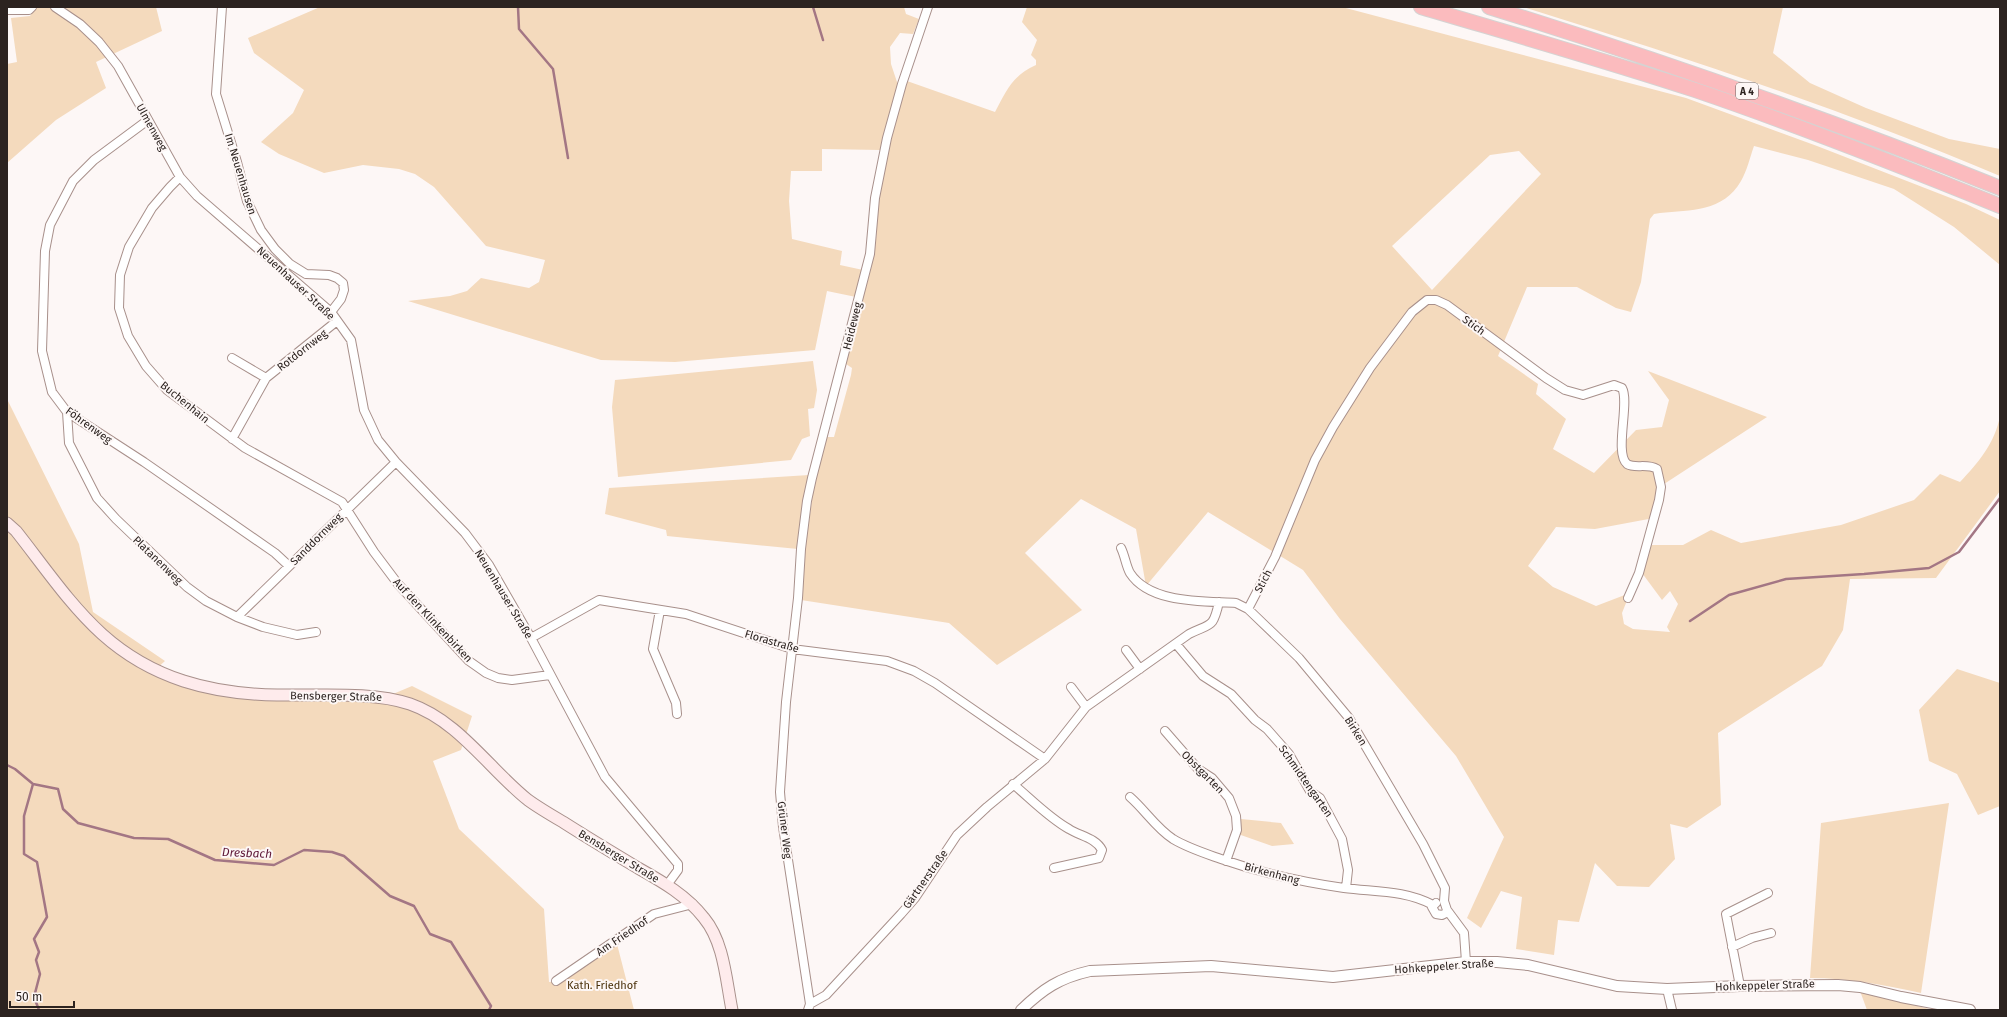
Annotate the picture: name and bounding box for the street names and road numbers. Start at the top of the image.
road number: A 4 [1736,83,1758,99]
street label: Ulmenweg [133,101,170,153]
street label: Im Neuenhausen [222,132,259,216]
street label: Neuenhauser Straße [254,244,337,323]
street label: Heideweg [840,301,865,351]
street label: Stich [1460,313,1488,338]
street label: Rotdornweg [275,327,330,374]
street label: Buchenhain [158,379,212,426]
street label: Föhrenweg [63,404,115,447]
street label: Sanddornweg [288,510,345,568]
street label: Platanenweg [130,534,185,587]
street label: Neuenhauser Straße [472,547,535,641]
street label: Stich [1252,567,1275,595]
street label: Auf den Klinkenbirken [390,576,475,665]
street label: Florastraße [743,628,801,655]
street label: Bensberger Straße [290,689,382,704]
street label: Birken [1342,714,1370,748]
street label: Schmidtengarten [1276,743,1335,820]
street label: Obstgarten [1179,748,1227,796]
street label: Grüner Weg [775,801,795,860]
street label: Bensberger Straße [576,827,661,886]
street label: Gärtnerstraße [900,847,951,911]
street label: Birkenhang [1243,860,1301,887]
street label: Am Friedhof [594,913,652,959]
street label: Hohkeppeler Straße [1394,957,1494,976]
street label: Hohkeppeler Straße [1715,977,1815,994]

